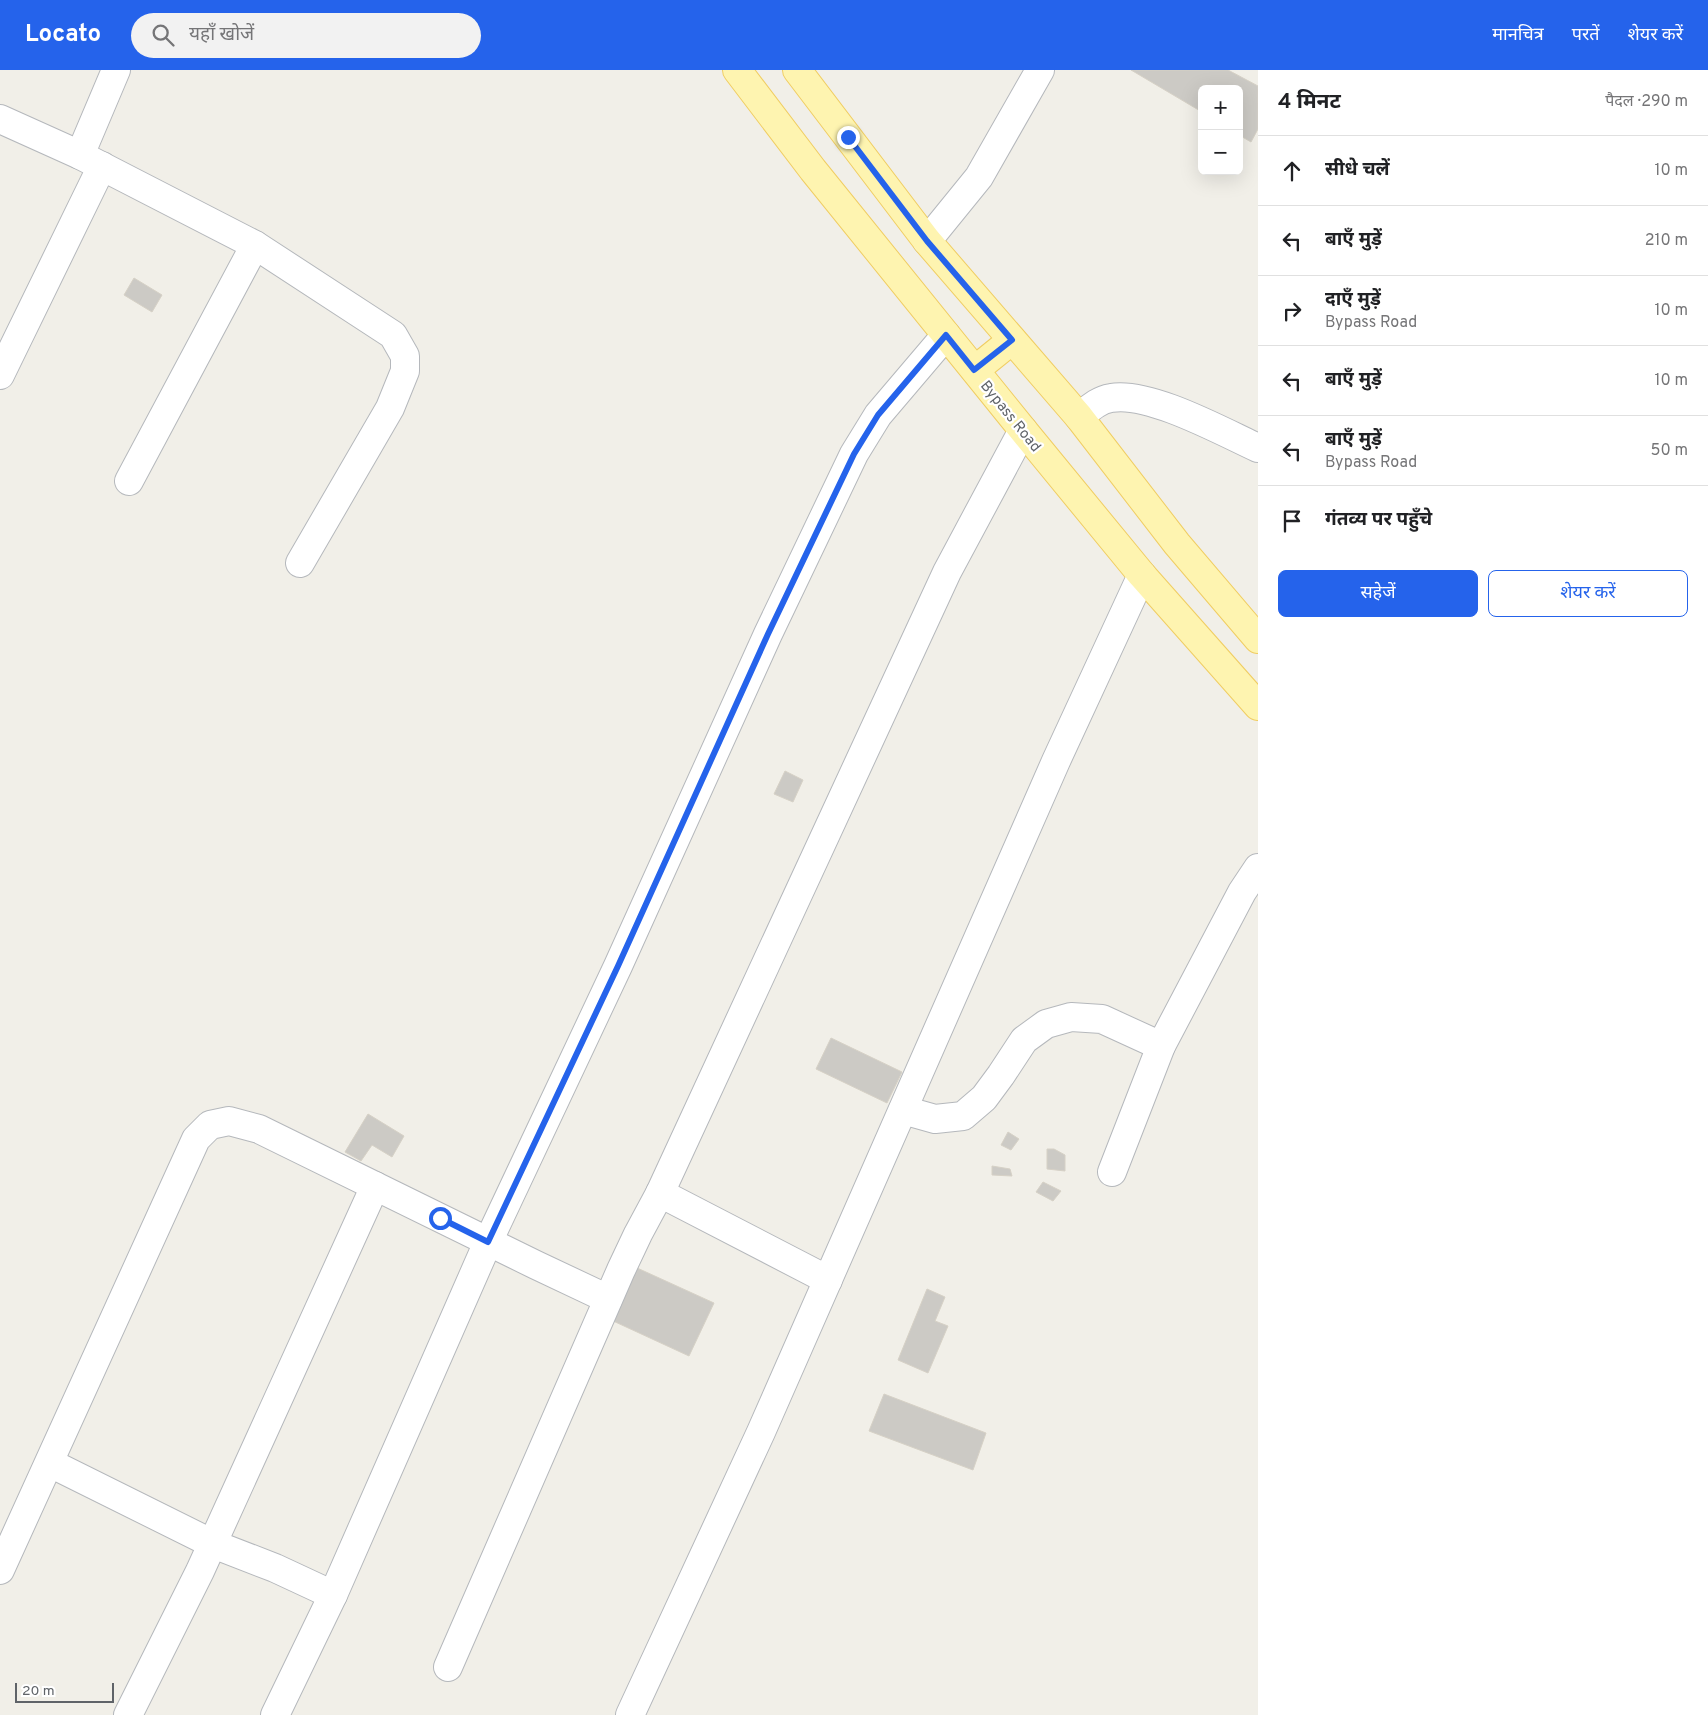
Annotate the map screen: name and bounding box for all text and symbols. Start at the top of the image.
search box [131,13,481,58]
text: Locato [25,20,101,50]
icon: search [149,21,177,49]
text: यहाँ खोजें [189,23,254,47]
text: मानचित्र [1492,24,1544,47]
text: परतें [1572,24,1600,47]
text: शेयर करें [1628,24,1683,47]
map controls [1198,85,1243,175]
button: + [1198,85,1243,130]
text: 4 मिनट [1278,89,1341,116]
text: पैदल · 290 m [1605,92,1688,112]
route end [837,126,860,149]
button: − [1198,130,1243,175]
icon: ahead [1278,157,1306,185]
text: सीधे चलें [1325,158,1390,182]
text: 10 m [1654,161,1688,181]
icon: left [1278,227,1306,255]
text: बाएँ मुड़ें [1325,228,1382,252]
text: 210 m [1645,231,1688,251]
text: दाएँ मुड़ें [1325,288,1381,312]
icon: right [1278,297,1306,325]
text: 10 m [1654,301,1688,321]
text: Bypass Road [1325,313,1417,333]
icon: left [1278,367,1306,395]
text: बाएँ मुड़ें [1325,368,1382,392]
text: 10 m [1654,371,1688,391]
street label: Bypass Road [975,377,1044,456]
text: बाएँ मुड़ें [1325,428,1382,452]
icon: left [1278,437,1306,465]
text: 50 m [1651,441,1688,461]
text: Bypass Road [1325,453,1417,473]
icon: arrive [1278,507,1306,535]
text: गंतव्य पर पहुँचे [1325,508,1432,532]
button: सहेजें [1278,570,1478,617]
button: शेयर करें [1488,570,1688,617]
route start [429,1207,452,1230]
scale bar [15,1680,114,1703]
text: 20 m [22,1683,55,1700]

